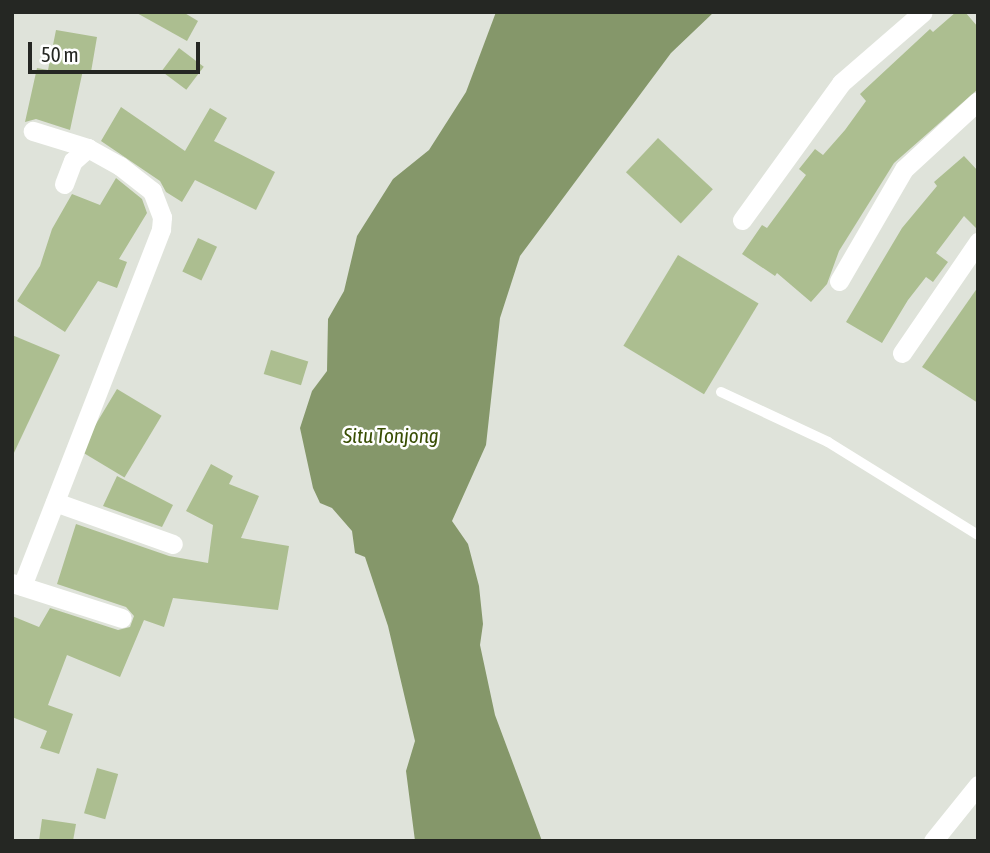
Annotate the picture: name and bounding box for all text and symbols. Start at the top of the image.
scale bar [32,28,203,72]
text: 50 m [41,42,79,66]
water label: Situ Tonjong [343,422,439,448]

